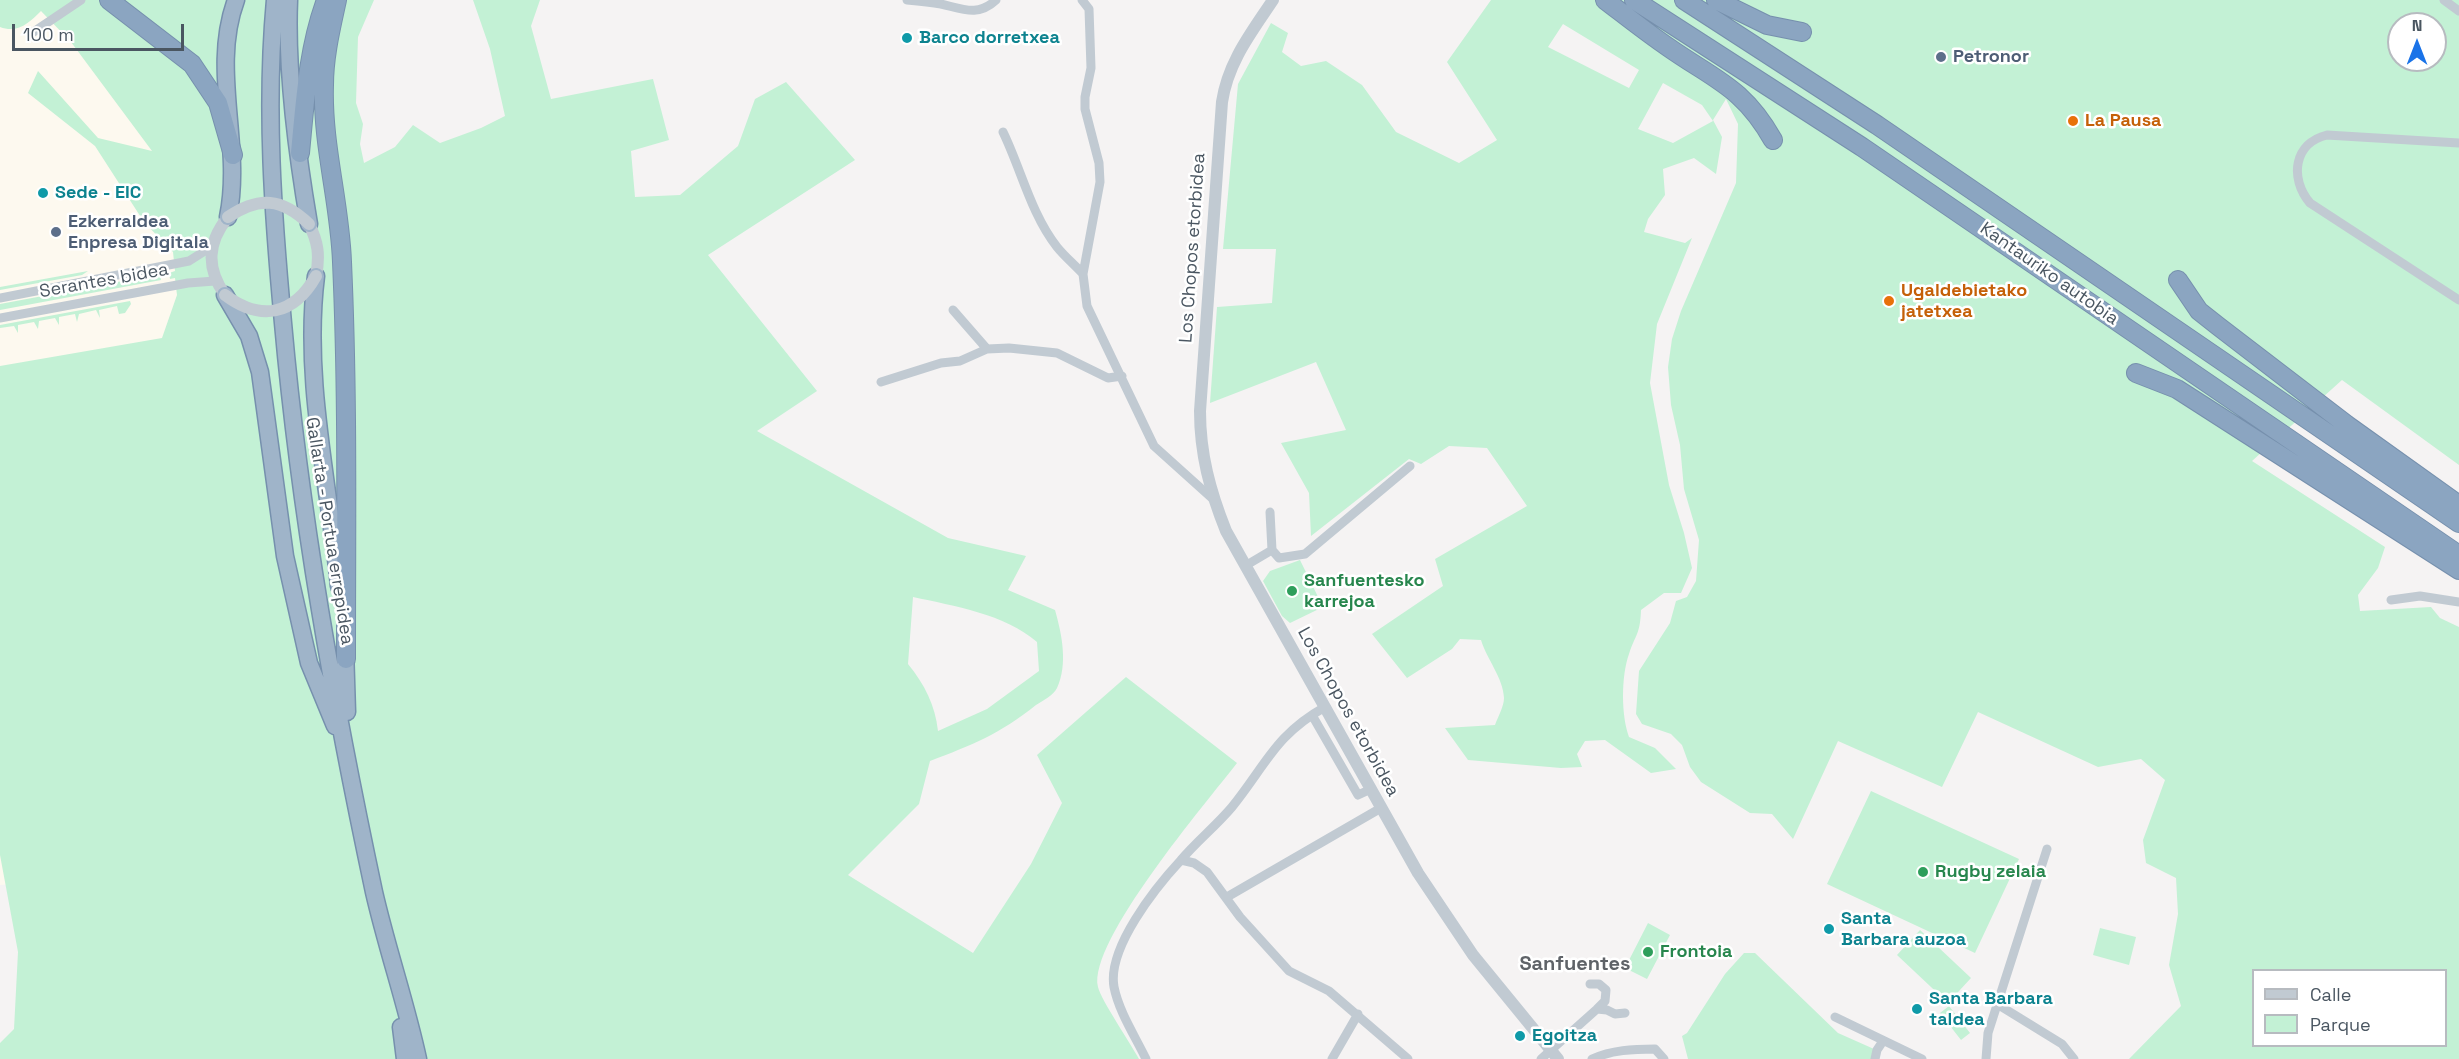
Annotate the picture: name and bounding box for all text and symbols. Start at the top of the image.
scale bar [15,12,188,50]
north arrow [2387,12,2447,72]
text: N [2412,15,2422,36]
text: 100 m [23,23,74,46]
place label: Barco dorretxea [919,27,1060,49]
marker: Barco dorretxea [900,31,914,45]
place label: Petronor [1953,46,2029,68]
marker: Petronor [1934,50,1948,64]
place label: La Pausa [2085,110,2161,132]
marker: La Pausa [2066,114,2080,128]
street label: Los Chopos etorbidea [1176,152,1210,344]
place label: Sede - EIC [55,182,141,204]
marker: Sede - EIC [36,186,50,200]
place label: Ezkerraldea Enpresa Digitala [68,211,209,254]
street label: Kantauriko autobia [1976,218,2122,330]
marker: Ezkerraldea Enpresa Digitala [49,225,63,239]
street label: Serantes bidea [38,259,170,303]
place label: Ugaldebietako jatetxea [1901,280,2027,322]
marker: Ugaldebietako jatetxea [1882,294,1896,308]
street label: Gallarta - Portua errepidea [300,416,358,646]
place label: Sanfuentesko karrejoa [1304,570,1425,612]
marker: Sanfuentesko karrejoa [1285,584,1299,598]
street label: Los Chopos etorbidea [1292,624,1404,800]
place label: Rugby zelaia [1935,861,2046,883]
marker: Rugby zelaia [1916,865,1930,879]
place label: Santa Barbara auzoa [1841,908,1966,950]
marker: Santa Barbara auzoa [1822,922,1836,936]
place label: Frontoia [1660,941,1732,963]
marker: Frontoia [1641,945,1655,959]
district label: Sanfuentes [1519,953,1631,977]
legend [2252,969,2447,1047]
text: Calle [2310,983,2351,1006]
place label: Santa Barbara taldea [1929,988,2053,1030]
marker: Santa Barbara taldea [1910,1002,1924,1016]
text: Parque [2310,1013,2371,1036]
place label: Egoitza [1532,1025,1597,1047]
marker: Egoitza [1513,1029,1527,1043]

